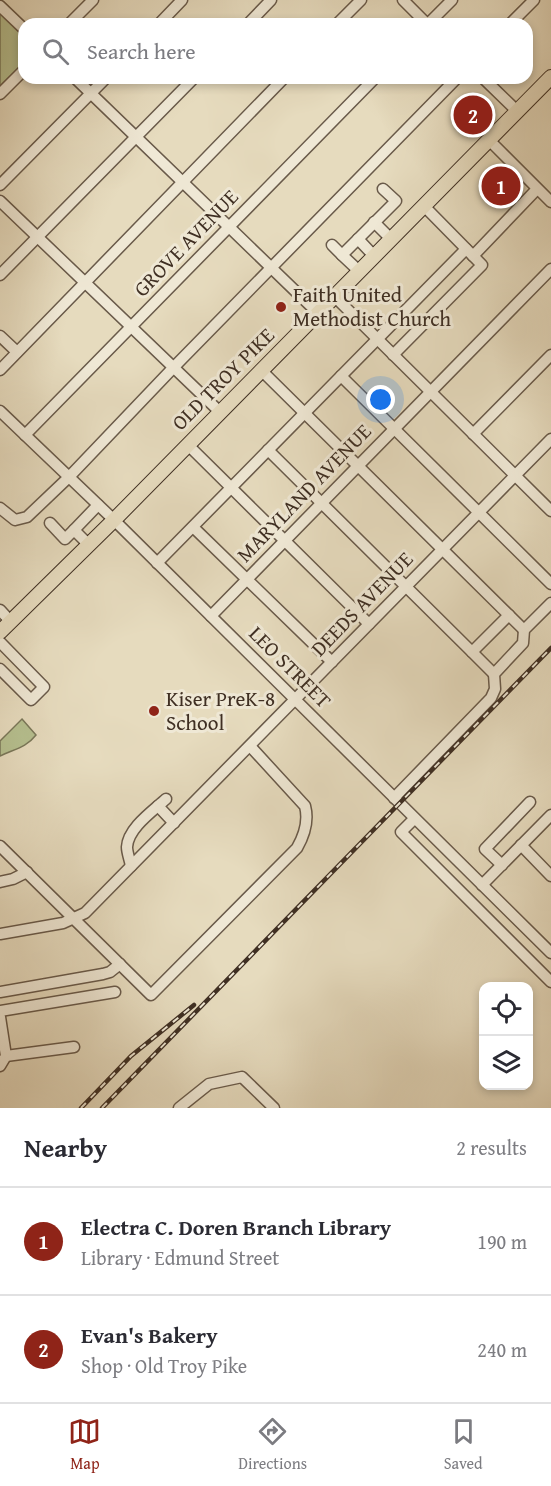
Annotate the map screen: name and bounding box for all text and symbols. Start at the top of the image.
search box [18,18,533,84]
icon: search [39,35,72,68]
text: Search here [87,35,196,67]
pin: 2 [454,92,492,138]
pin: 1 [482,164,520,208]
street label: GROVE AVENUE [126,182,245,304]
place label: Faith United Methodist Church [293,279,451,334]
marker: Faith United Methodist Church [274,300,288,314]
street label: OLD TROY PIKE [164,320,281,437]
your location [366,385,395,414]
street label: MARYLAND AVENUE [229,416,378,569]
street label: DEEDS AVENUE [303,544,420,663]
street label: LEO STREET [242,618,339,715]
place label: Kiser PreK-8 School [166,683,275,738]
marker: Kiser PreK-8 School [147,704,161,718]
map controls [479,982,533,1090]
button: locate [479,982,533,1036]
button: layers [479,1036,533,1090]
text: Nearby [24,1128,107,1167]
text: 2 results [456,1133,527,1162]
text: Electra C. Doren Branch Library [81,1211,391,1243]
text: 1 [38,1227,49,1256]
text: 190 m [477,1227,527,1256]
text: Library · Edmund Street [81,1243,279,1272]
text: Evan's Bakery [81,1319,217,1351]
text: 2 [38,1335,49,1364]
text: 240 m [477,1335,527,1364]
text: Shop · Old Troy Pike [81,1351,247,1380]
tab: Map [68,1415,101,1475]
tab: Directions [238,1415,307,1475]
tab: Saved [444,1415,483,1475]

